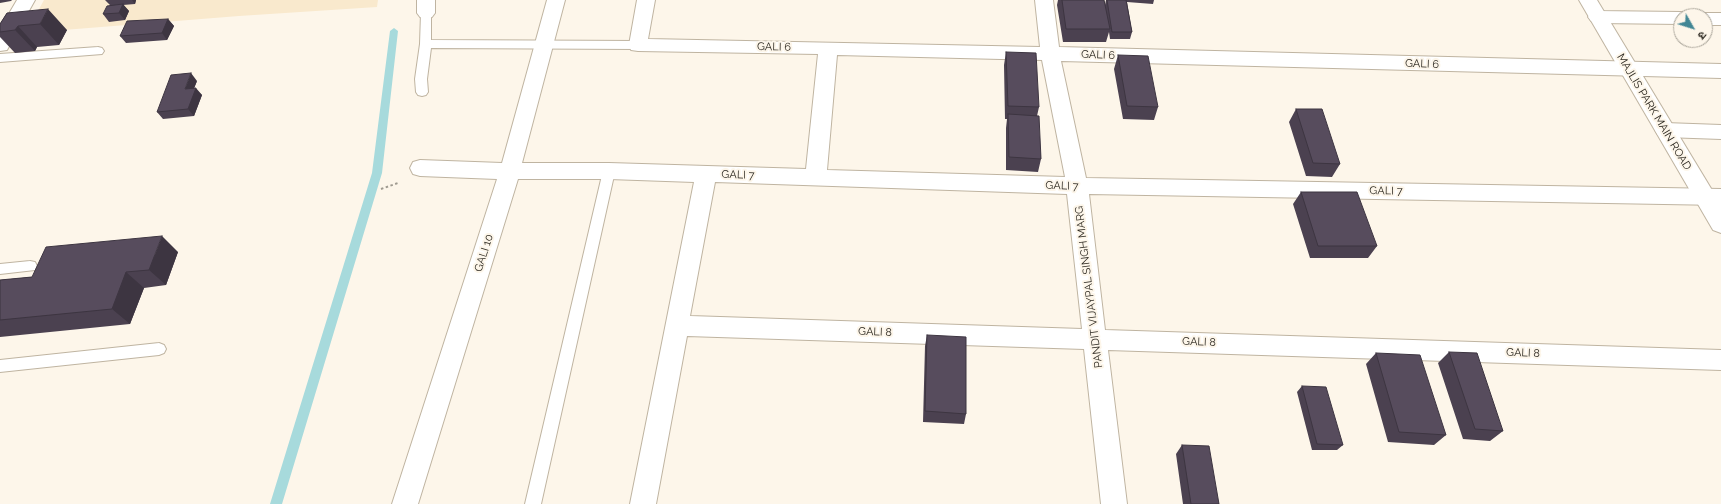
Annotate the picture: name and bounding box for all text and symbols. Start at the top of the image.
north arrow [1673,8,1713,48]
text: उ [1695,29,1709,42]
street label: GALI 6 [757,40,791,54]
street label: GALI 6 [1081,48,1115,62]
street label: MAJLIS PARK MAIN ROAD [1614,51,1694,173]
street label: GALI 6 [1405,57,1439,71]
street label: GALI 7 [721,168,755,182]
street label: GALI 7 [1045,179,1079,193]
street label: GALI 7 [1369,184,1403,198]
street label: PANDIT VIJAYPAL SINGH MARG [1073,205,1105,369]
street label: GALI 10 [472,233,496,273]
street label: GALI 8 [858,325,892,339]
street label: GALI 8 [1182,335,1216,349]
street label: GALI 8 [1506,346,1540,360]

